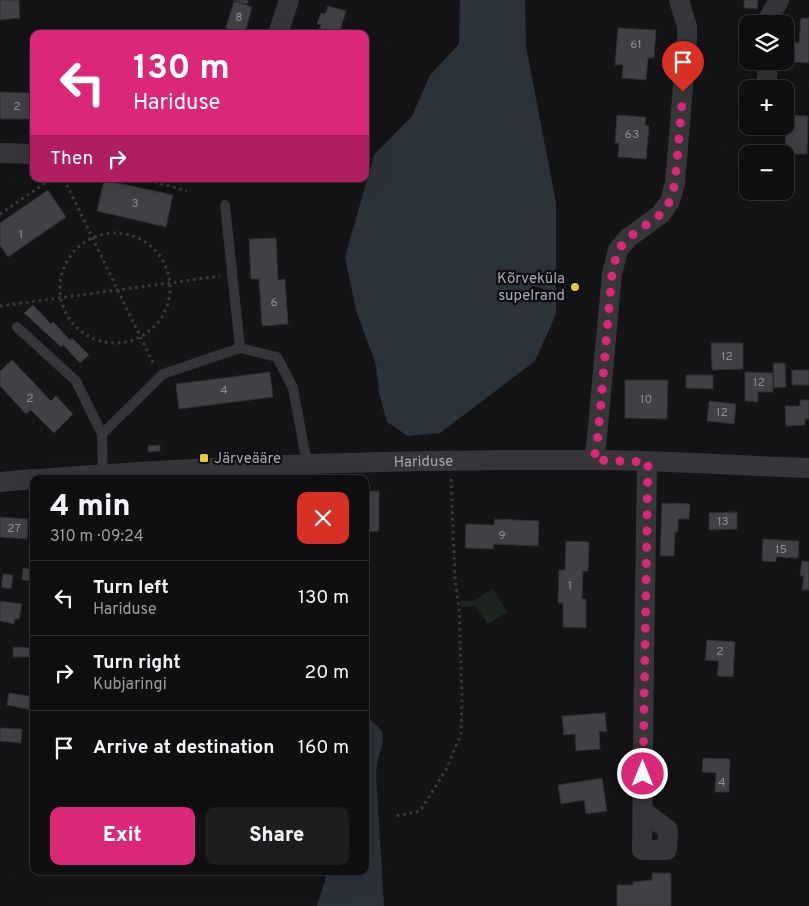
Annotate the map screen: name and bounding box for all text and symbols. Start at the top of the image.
house number: 8 [235,10,243,26]
map controls [739,15,794,200]
button: layers [739,15,794,70]
house number: 61 [630,37,642,53]
pin [662,41,704,92]
text: 130 m [133,47,230,91]
icon: arrive [669,48,697,76]
icon: left [50,50,115,115]
button: + [739,80,794,135]
text: Hariduse [133,90,220,117]
house number: 2 [13,99,21,115]
house number: 63 [625,127,639,143]
icon: right [103,145,131,173]
button: − [739,145,794,200]
text: Then [50,147,93,171]
house number: 3 [131,196,139,212]
house number: 1 [19,227,23,243]
place label: Kõrveküla supelrand [497,270,565,306]
marker: Kõrveküla supelrand [569,281,581,293]
house number: 6 [270,295,278,311]
house number: 12 [721,349,733,365]
house number: 12 [753,375,765,391]
house number: 4 [220,383,228,399]
house number: 2 [26,391,34,407]
house number: 10 [640,392,652,408]
house number: 12 [716,405,728,421]
place label: Järveääre [214,450,281,469]
marker: Järveääre [198,452,210,464]
street label: Hariduse [394,453,453,473]
text: 4 min [50,489,131,526]
button: close [297,492,349,544]
house number: 13 [717,514,729,530]
house number: 27 [7,521,21,537]
text: 310 m · 09:24 [50,527,144,547]
house number: 9 [498,528,506,544]
house number: 15 [775,542,787,558]
text: Turn left [93,576,169,600]
house number: 1 [568,578,572,594]
icon: left [50,584,78,612]
text: 130 m [298,586,349,610]
text: Hariduse [93,600,157,620]
house number: 2 [716,644,724,660]
text: Turn right [93,651,181,675]
icon: right [50,659,78,687]
text: 20 m [305,661,349,685]
text: Kubjaringi [93,675,167,695]
icon: arrive [50,734,78,762]
text: Arrive at destination [93,736,274,760]
text: 160 m [298,736,349,760]
position arrow [616,747,668,799]
house number: 4 [718,775,726,791]
button: Exit [50,807,195,865]
button: Share [205,807,349,865]

